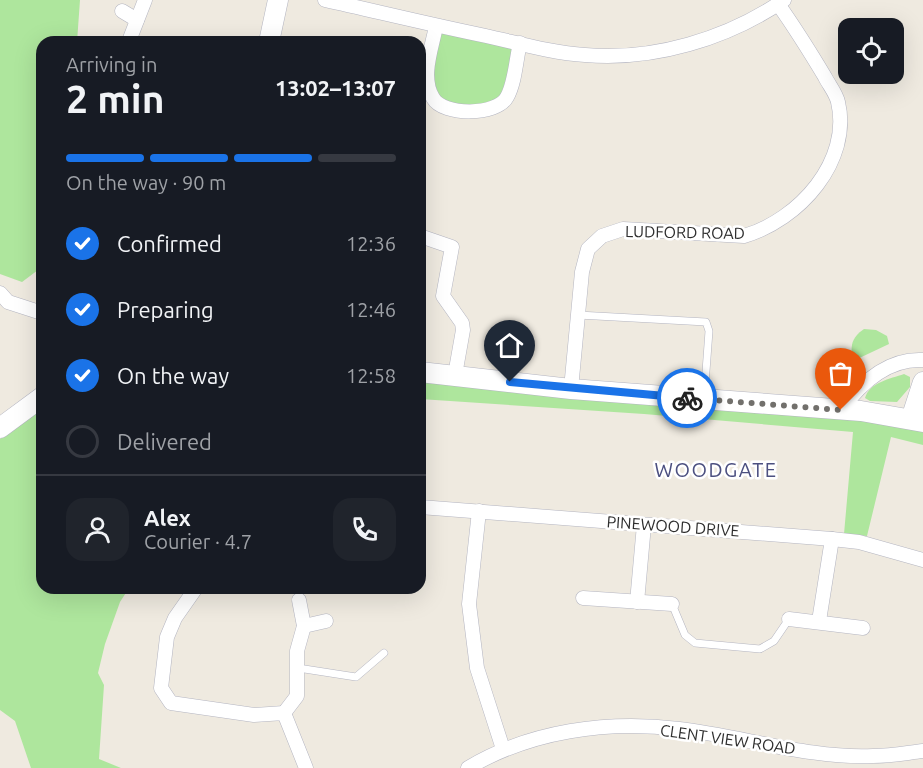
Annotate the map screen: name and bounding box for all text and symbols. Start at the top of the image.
map controls [838,18,904,84]
button: locate [838,18,904,84]
text: Arriving in [66,53,157,76]
text: 13:02–13:07 [275,75,396,100]
text: 2 min [66,77,165,120]
text: On the way · 90 m [66,171,226,194]
street label: LUDFORD ROAD [625,222,745,242]
icon: check [66,227,99,260]
text: Confirmed [117,231,222,256]
text: 12:36 [346,232,396,255]
icon: check [66,293,99,326]
text: Preparing [117,297,214,322]
text: 12:46 [346,298,396,321]
pin [484,320,535,382]
icon: home [493,329,526,362]
pin [815,348,866,410]
icon: bag [824,357,857,390]
icon: check [66,359,99,392]
text: On the way [117,363,229,388]
text: 12:58 [346,364,396,387]
courier [657,368,717,428]
icon: bike [671,382,704,415]
text: Delivered [117,429,212,454]
district label: WOODGATE [654,458,778,481]
button: person [66,498,129,561]
button: phone [333,498,396,561]
text: Alex [144,505,191,530]
street label: PINEWOOD DRIVE [606,512,740,540]
text: Courier · 4.7 [144,530,252,553]
street label: CLENT VIEW ROAD [659,721,797,757]

